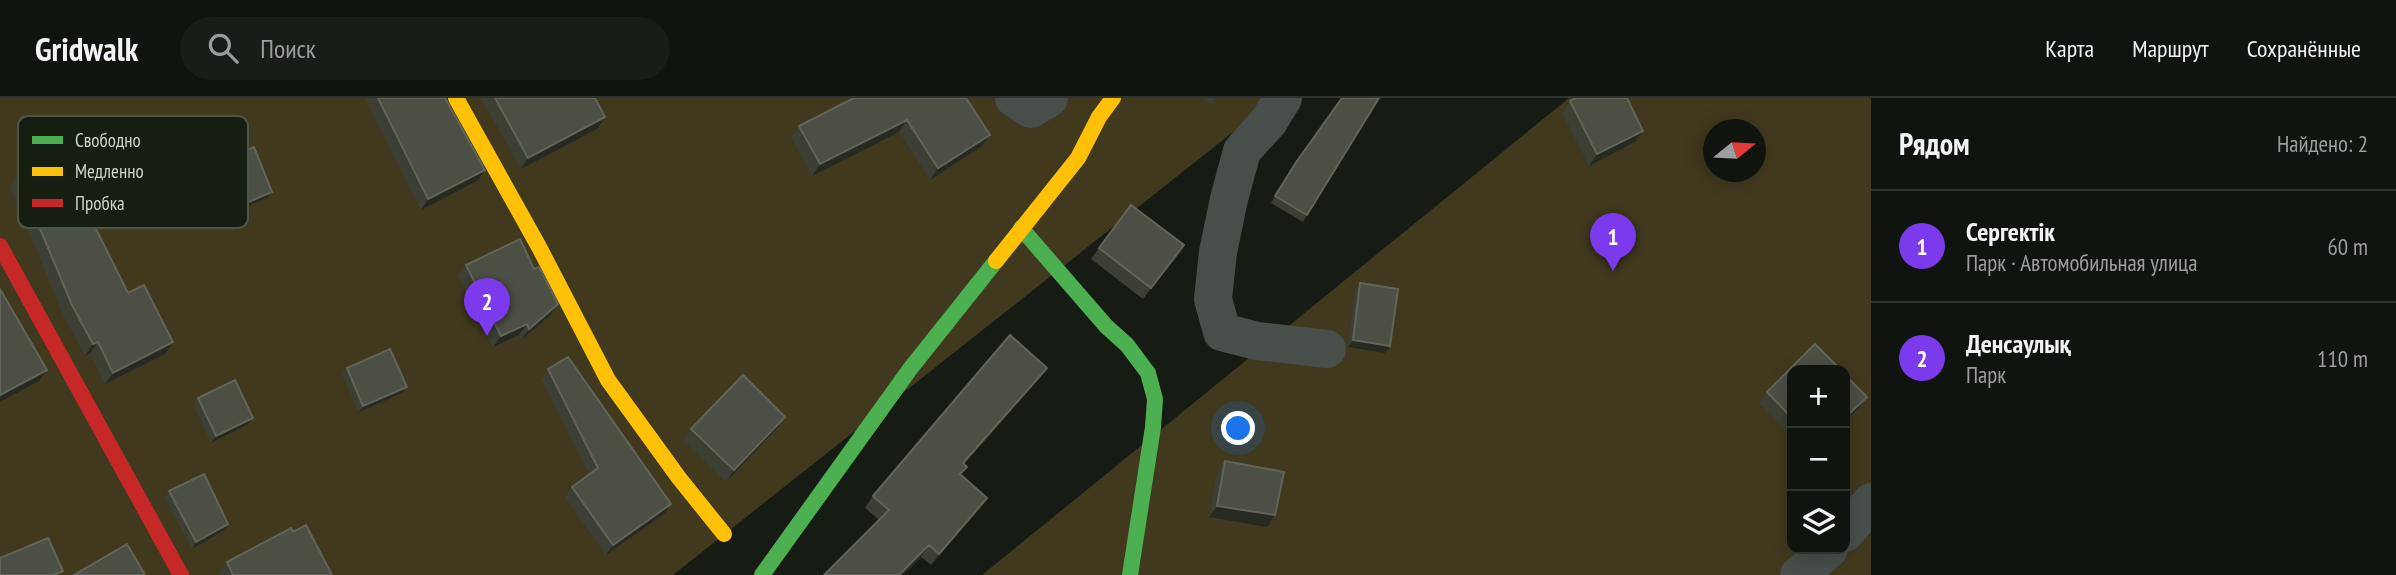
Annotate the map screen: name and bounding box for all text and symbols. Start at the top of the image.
search box [180,17,670,80]
text: Gridwalk [35,27,138,70]
icon: search [204,29,242,67]
text: Поиск [260,32,316,65]
text: Карта [2045,33,2094,64]
text: Маршрут [2132,33,2209,64]
text: Сохранённые [2247,33,2361,64]
legend [18,116,248,228]
north arrow [1703,119,1766,182]
text: Рядом [1899,124,1970,163]
text: Свободно [75,128,141,152]
text: Найдено: 2 [2277,129,2368,158]
text: Медленно [75,159,144,183]
text: Пробка [75,191,125,215]
pin: 1 [1590,213,1636,271]
text: Сергектік [1966,215,2055,248]
text: 1 [1917,232,1928,261]
text: 60 m [2327,232,2368,261]
text: Парк · Автомобильная улица [1966,248,2197,277]
pin: 2 [464,278,510,336]
text: Денсаулық [1966,327,2071,360]
text: 2 [1917,344,1928,373]
text: 110 m [2317,344,2368,373]
text: Парк [1966,360,2006,389]
map controls [1787,365,1850,554]
button: + [1787,365,1850,428]
your location [1221,411,1255,445]
button: − [1787,428,1850,491]
button: layers [1787,491,1850,554]

